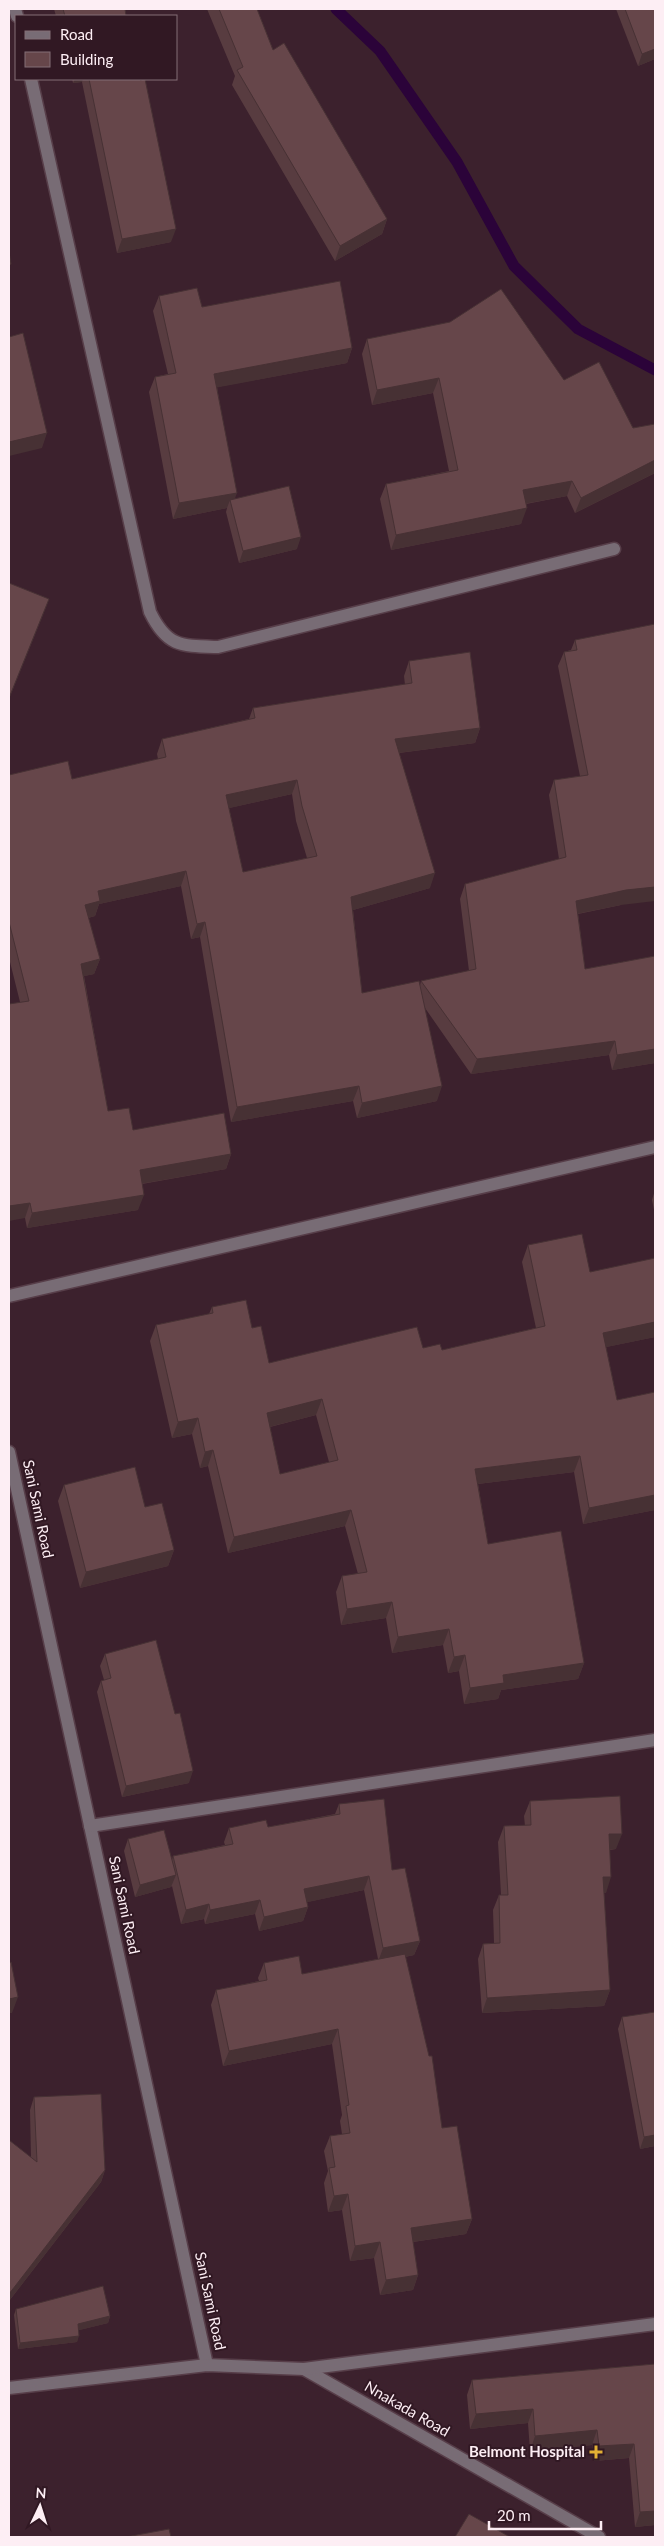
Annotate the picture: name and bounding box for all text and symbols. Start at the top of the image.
legend [15,15,178,80]
text: Road [60,25,93,43]
text: Building [60,50,113,68]
street label: Sani Sami Road [20,1458,58,1559]
street label: Sani Sami Road [106,1854,144,1955]
street label: Sani Sami Road [192,2250,230,2351]
street label: Nnakada Road [362,2377,453,2440]
place label: Belmont Hospital [469,2442,585,2460]
marker: Belmont Hospital [589,2445,603,2459]
north arrow [15,2481,65,2531]
text: N [35,2484,47,2501]
scale bar [489,2498,602,2530]
text: 20 m [497,2506,531,2524]

